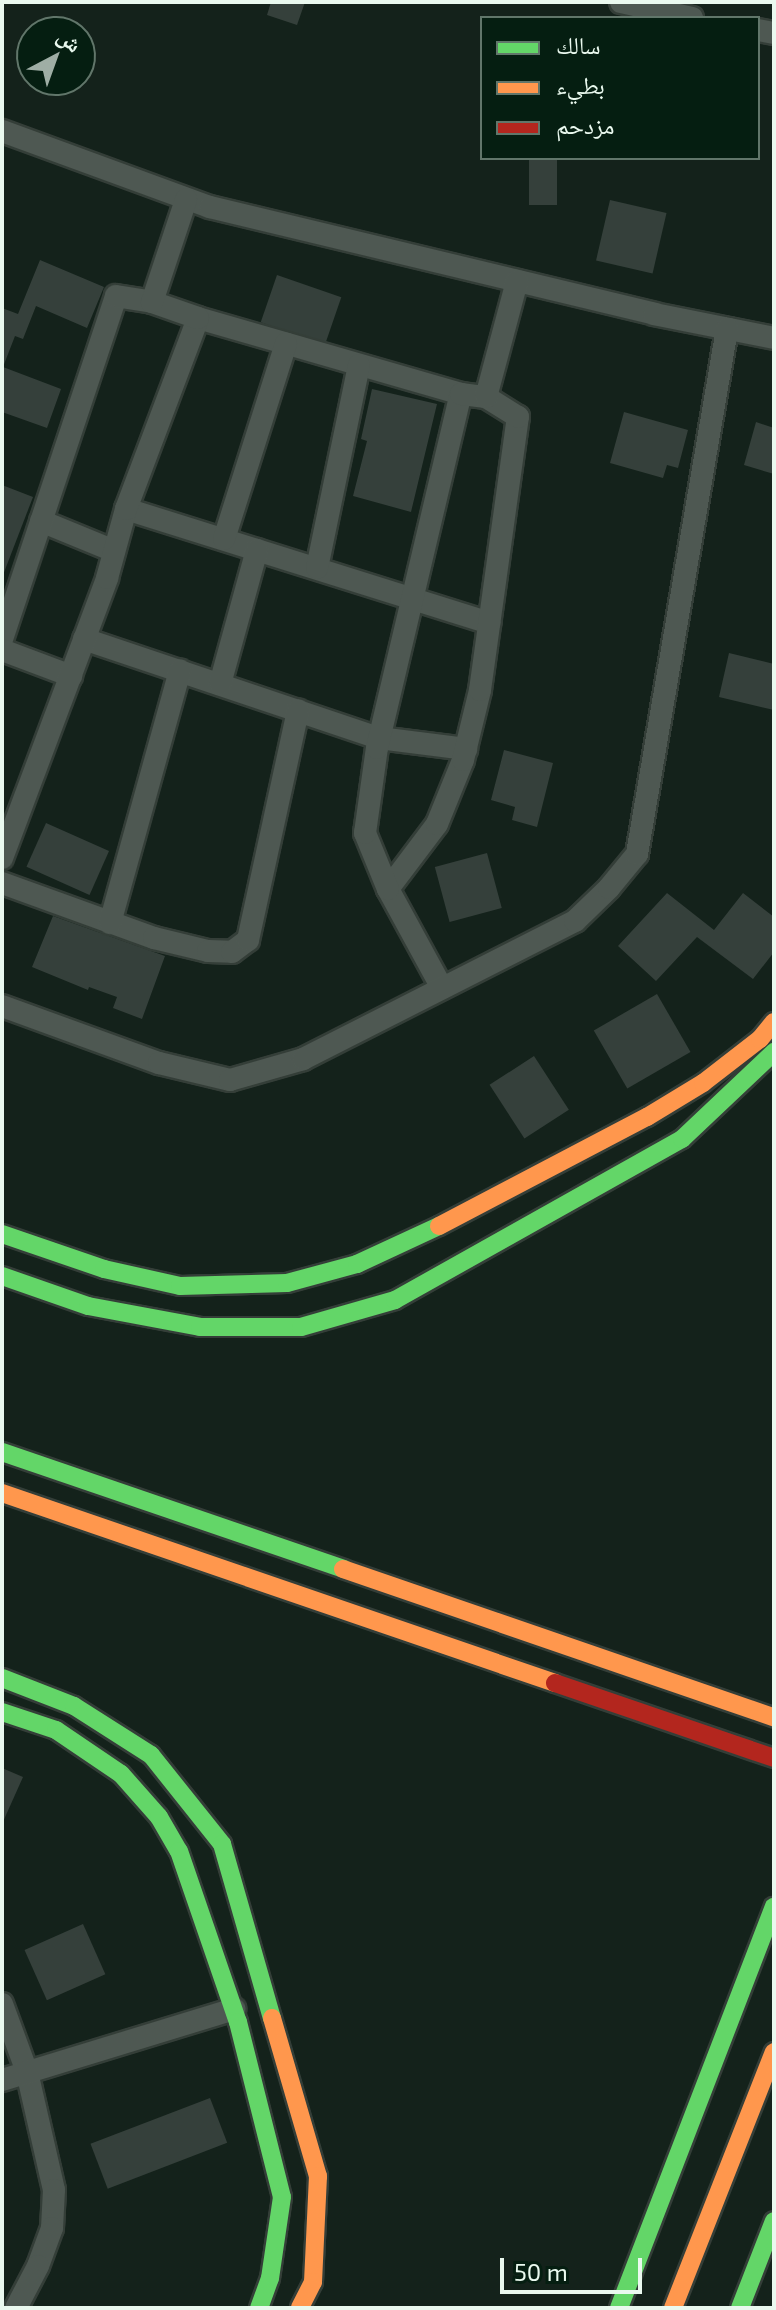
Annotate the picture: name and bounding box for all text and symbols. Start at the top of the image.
north arrow [16,16,96,96]
legend [480,16,760,160]
text: ش [53,22,88,57]
text: سالك [556,30,601,59]
text: بطيء [556,70,605,99]
text: مزدحم [556,110,615,139]
scale bar [504,2242,646,2292]
text: 50 m [514,2257,568,2286]

